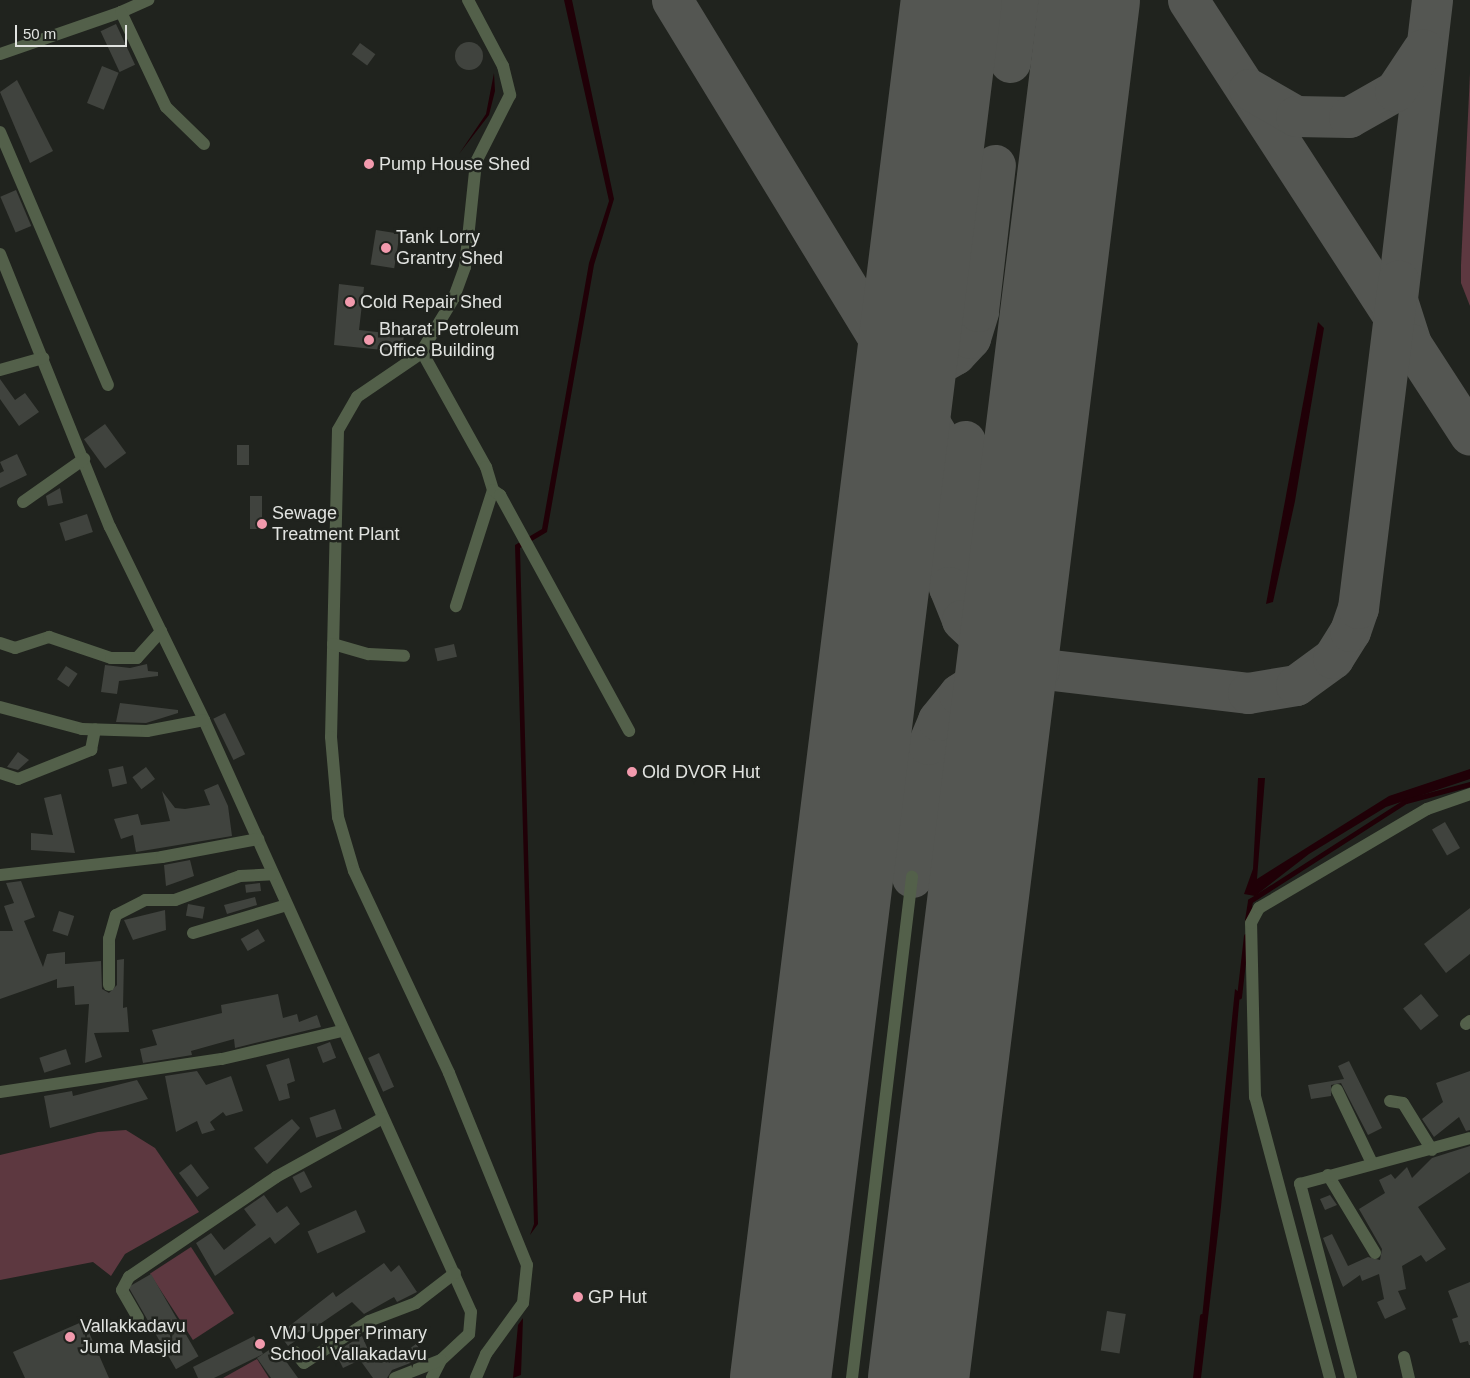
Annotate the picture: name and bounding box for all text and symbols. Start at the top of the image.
scale bar [18,15,130,47]
text: 50 m [23,25,56,42]
place label: Pump House Shed [379,153,530,175]
marker: Pump House Shed [363,158,375,170]
place label: Tank Lorry Grantry Shed [396,227,503,270]
marker: Tank Lorry Grantry Shed [380,242,392,254]
place label: Cold Repair Shed [360,291,502,313]
marker: Cold Repair Shed [344,296,356,308]
place label: Bharat Petroleum Office Building [379,319,519,362]
marker: Bharat Petroleum Office Building [363,334,375,346]
place label: Sewage Treatment Plant [272,503,399,546]
marker: Sewage Treatment Plant [256,518,268,530]
place label: Old DVOR Hut [642,761,760,783]
marker: Old DVOR Hut [626,766,638,778]
place label: GP Hut [588,1286,647,1308]
marker: GP Hut [572,1291,584,1303]
place label: Vallakkadavu Juma Masjid [80,1316,186,1358]
place label: VMJ Upper Primary School Vallakadavu [270,1323,427,1366]
marker: Vallakkadavu Juma Masjid [64,1331,76,1343]
marker: VMJ Upper Primary School Vallakadavu [254,1338,266,1350]

